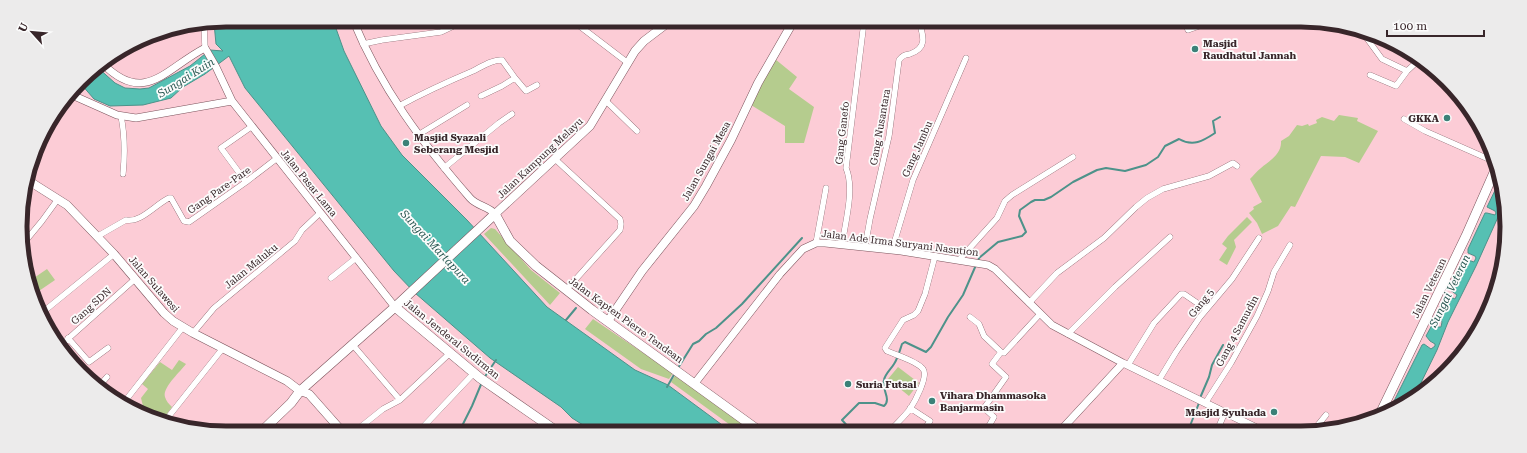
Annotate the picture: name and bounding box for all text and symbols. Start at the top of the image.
north arrow [12,12,52,52]
scale bar [1387,12,1484,38]
text: 100 m [1393,19,1427,33]
text: U [16,20,31,34]
place label: Masjid Raudhatul Jannah [1203,38,1296,61]
marker: Masjid Raudhatul Jannah [1190,44,1200,54]
water label: Sungai Kuin [154,55,217,101]
street label: Gang Nusantara [868,87,892,166]
street label: Gang Ganefo [833,101,851,165]
place label: GKKA [1408,113,1440,124]
marker: GKKA [1442,113,1452,123]
street label: Jalan Kampung Melayu [495,115,586,200]
street label: Gang Jambu [900,118,935,179]
street label: Jalan Sungai Mesa [680,119,733,203]
place label: Masjid Syazali Seberang Mesjid [414,132,499,155]
marker: Masjid Syazali Seberang Mesjid [401,138,411,148]
street label: Jalan Pasar Lama [279,147,340,219]
street label: Gang Pare-Pare [185,164,253,216]
water label: Sungai Martapura [397,207,473,287]
street label: Jalan Ade Irma Suryani Nasution [821,228,980,258]
street label: Jalan Maluku [222,241,280,291]
water label: Sungai Veteran [1426,252,1473,330]
street label: Jalan Sulawesi [127,254,181,314]
street label: Jalan Veteran [1410,256,1448,320]
street label: Jalan Kapten Pierre Tendean [567,275,686,365]
street label: Gang SDN [69,285,113,327]
street label: Gang 5 [1186,286,1216,320]
street label: Gang 4 Samudin [1214,293,1261,369]
street label: Jalan Jenderal Sudirman [402,297,502,381]
marker: Suria Futsal [843,379,853,389]
place label: Suria Futsal [856,379,917,390]
place label: Vihara Dhammasoka Banjarmasin [940,390,1046,413]
marker: Vihara Dhammasoka Banjarmasin [927,396,937,406]
place label: Masjid Syuhada [1186,407,1266,418]
marker: Masjid Syuhada [1269,407,1279,417]

